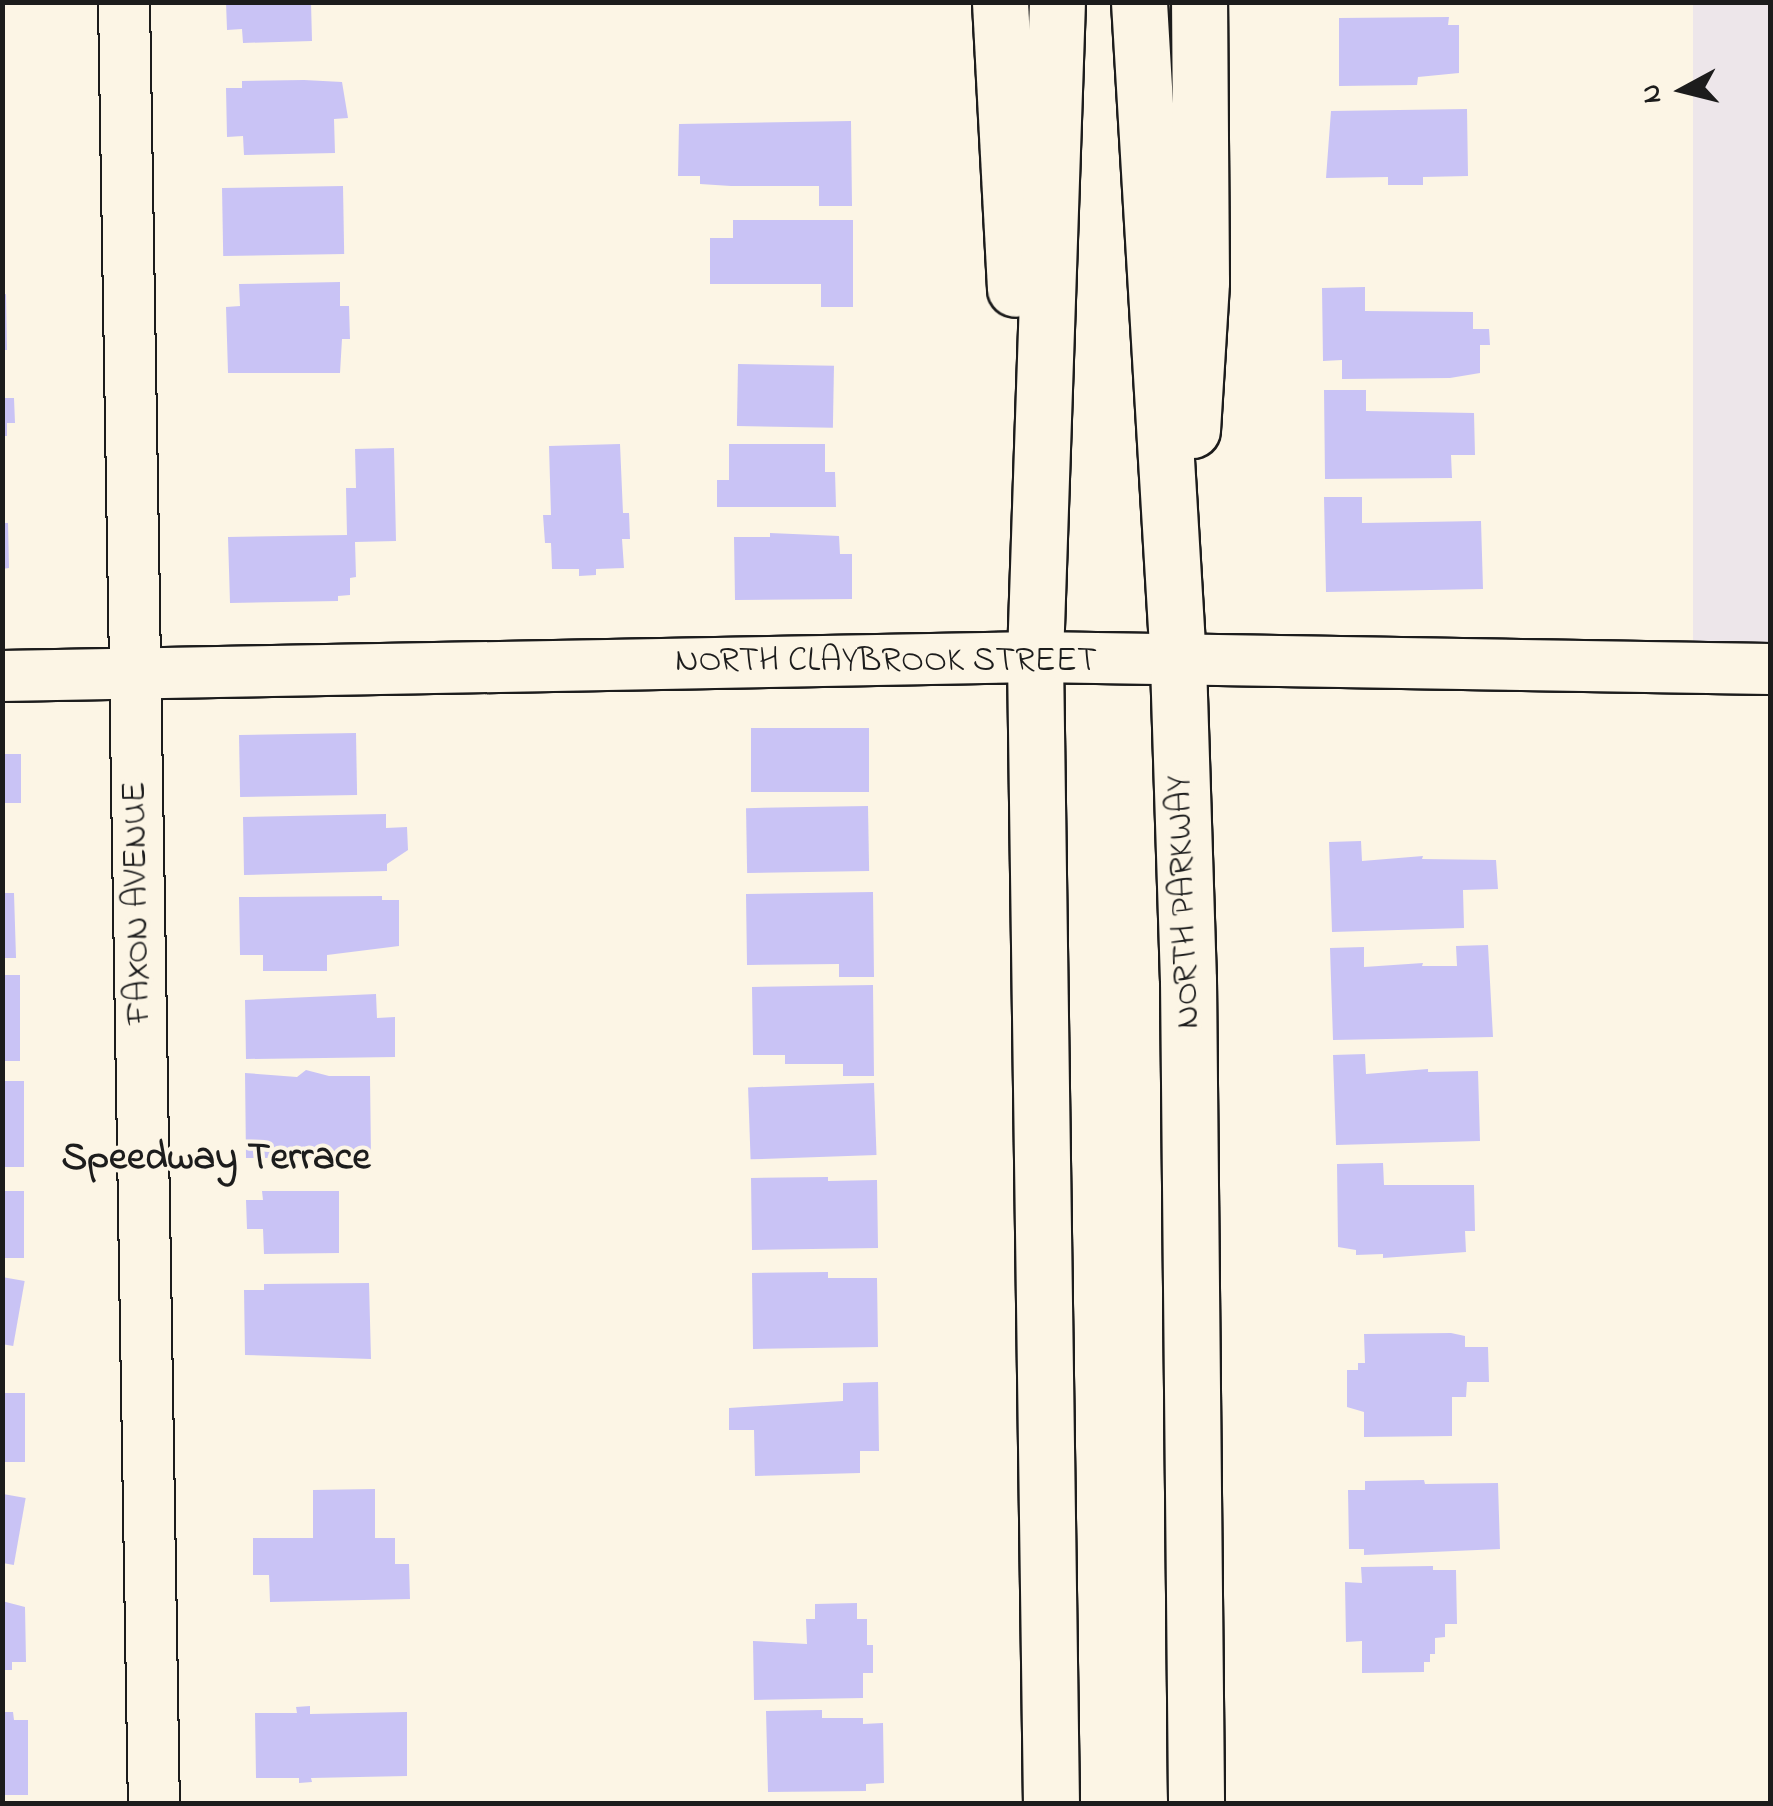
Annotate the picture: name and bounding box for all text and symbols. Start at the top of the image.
north arrow [1633,40,1733,140]
text: N [1631,82,1674,106]
street label: NORTH CLAYBROOK STREET [675,641,1097,683]
street label: NORTH PARKWAY [1160,774,1210,1030]
street label: FAXON AVENUE [115,781,161,1025]
district label: Speedway Terrace [62,1135,370,1183]

